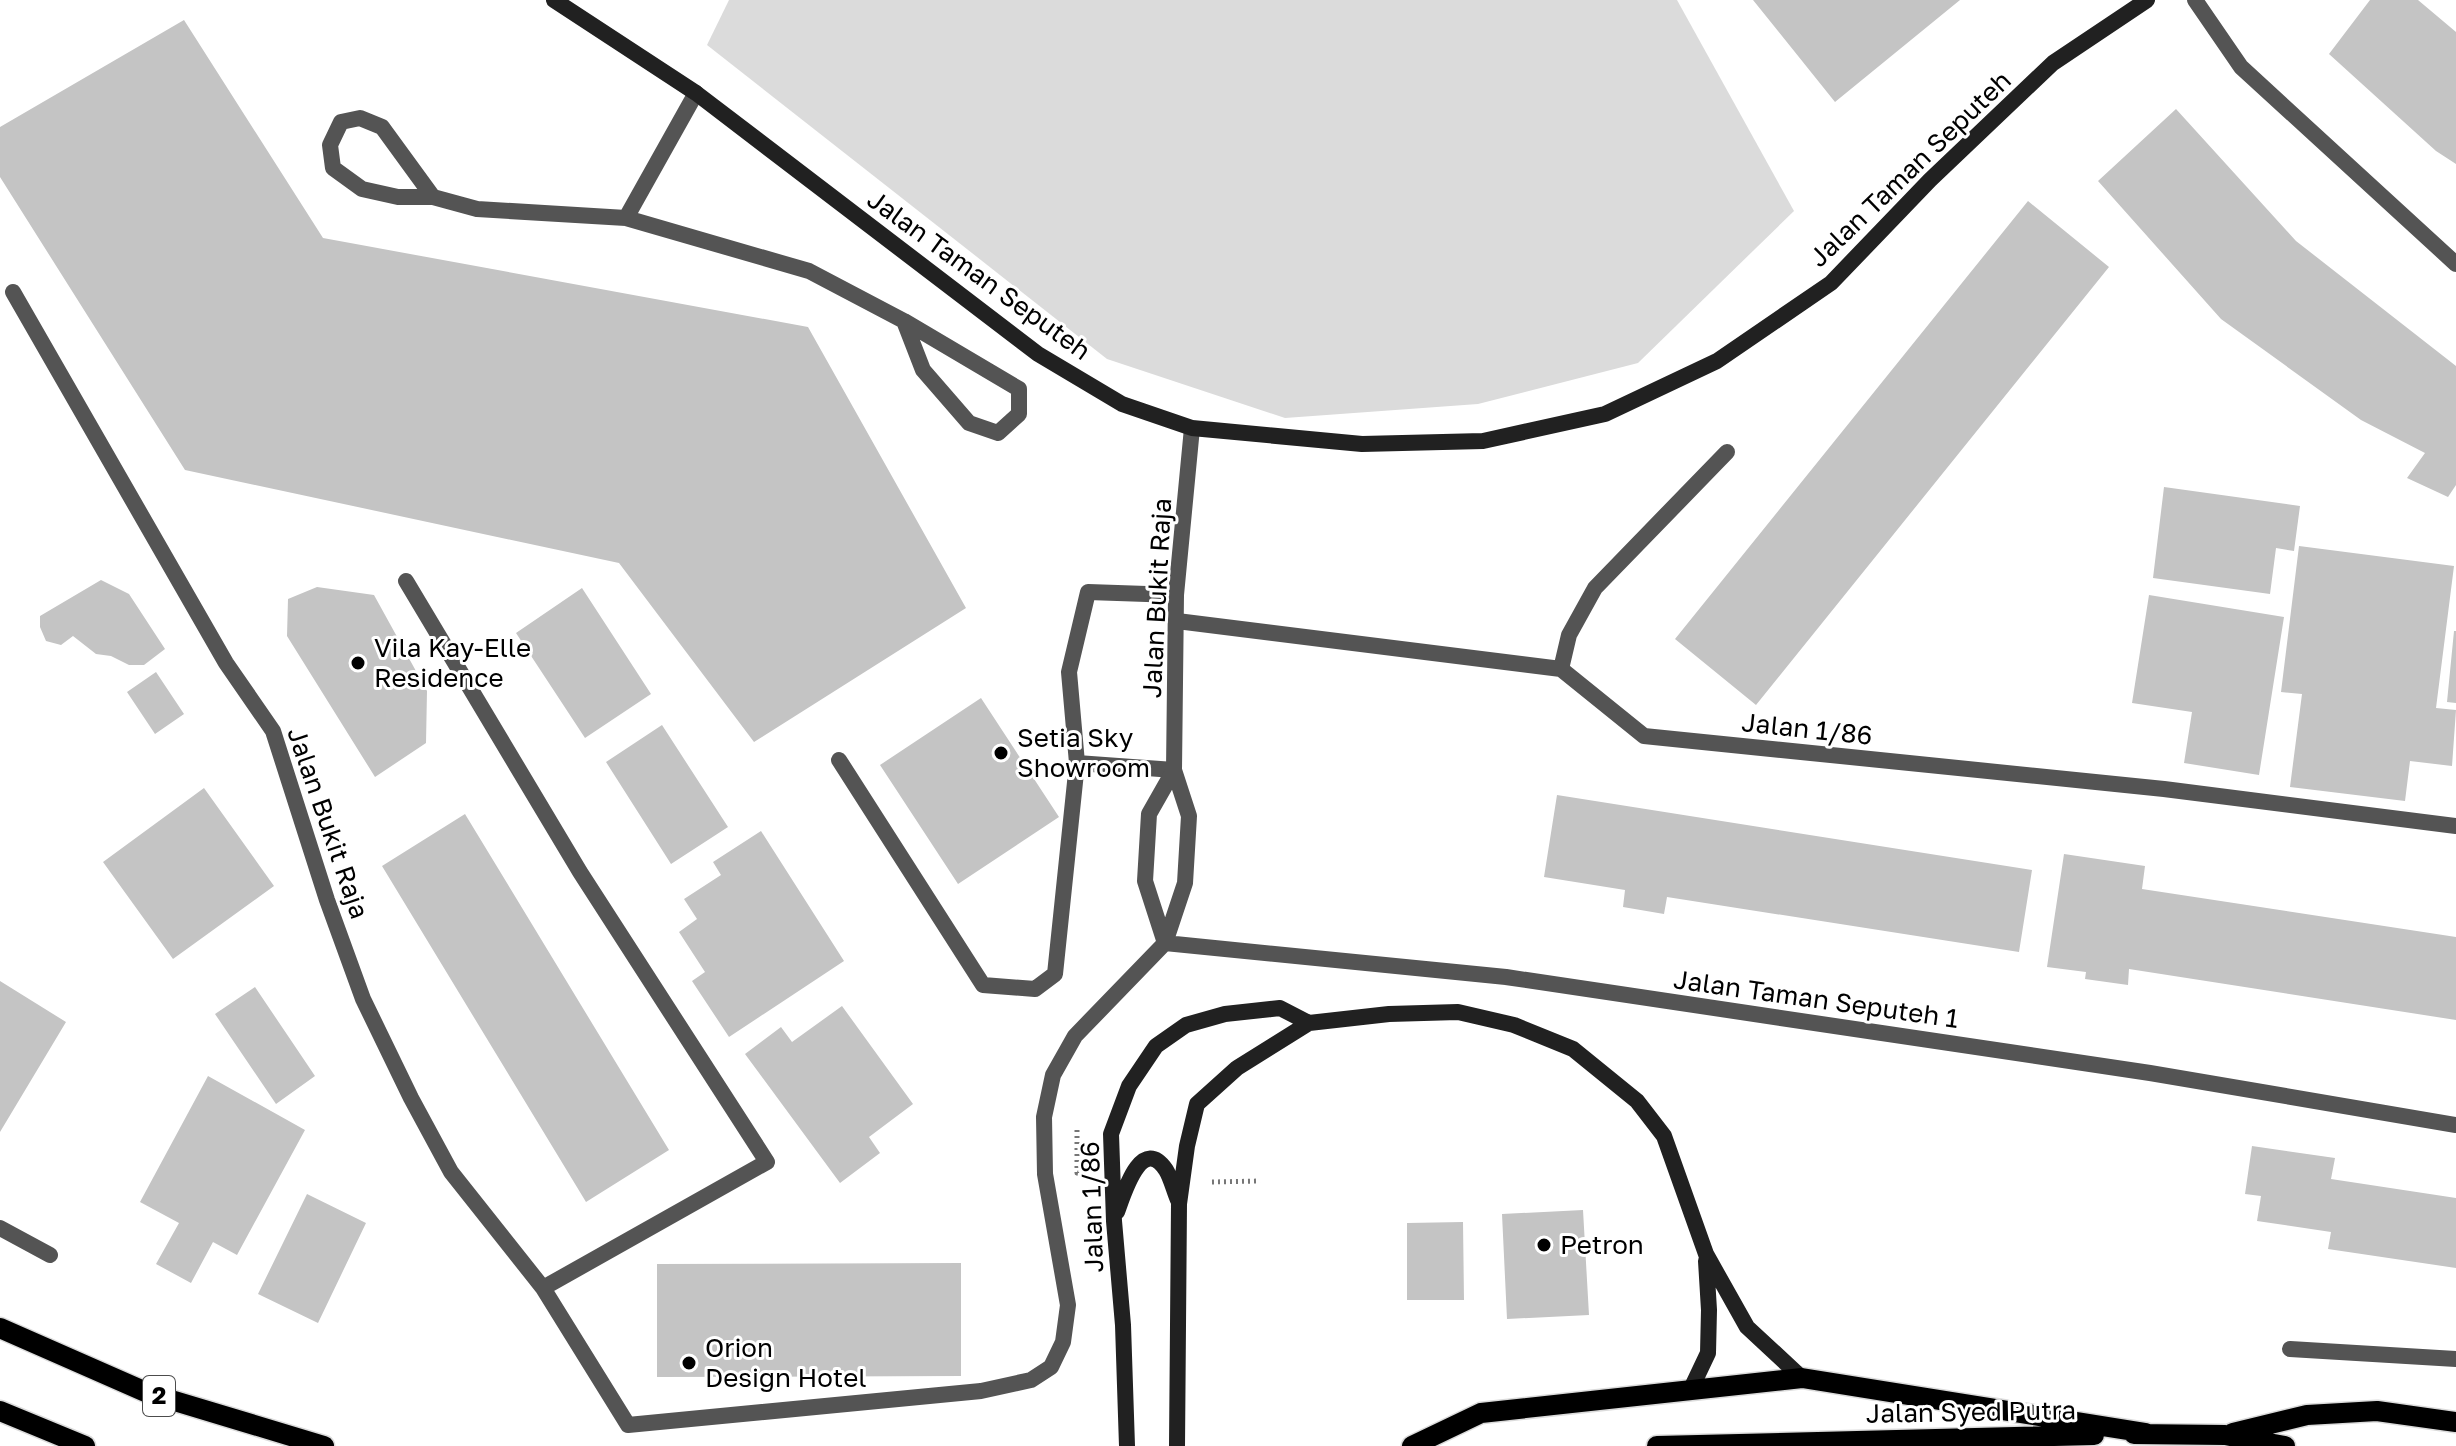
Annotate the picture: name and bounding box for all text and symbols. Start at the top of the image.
street label: Jalan Taman Seputeh [1802,64,2017,273]
street label: Jalan Taman Seputeh [862,183,1097,366]
street label: Jalan Bukit Raja [1136,497,1177,699]
place label: Vila Kay-Elle Residence [374,632,531,693]
marker: Vila Kay-Elle Residence [349,654,367,672]
street label: Jalan 1/86 [1740,706,1874,751]
place label: Setia Sky Showroom [1017,722,1150,783]
street label: Jalan Bukit Raja [281,723,376,922]
marker: Setia Sky Showroom [992,744,1010,762]
street label: Jalan Taman Seputeh 1 [1672,963,1960,1034]
street label: Jalan 1/86 [1074,1141,1109,1273]
place label: Petron [1560,1229,1644,1260]
marker: Petron [1535,1236,1553,1254]
place label: Orion Design Hotel [705,1332,867,1393]
marker: Orion Design Hotel [680,1354,698,1372]
road number: 2 [143,1376,175,1416]
street label: Jalan Syed Putra [1866,1394,2076,1429]

